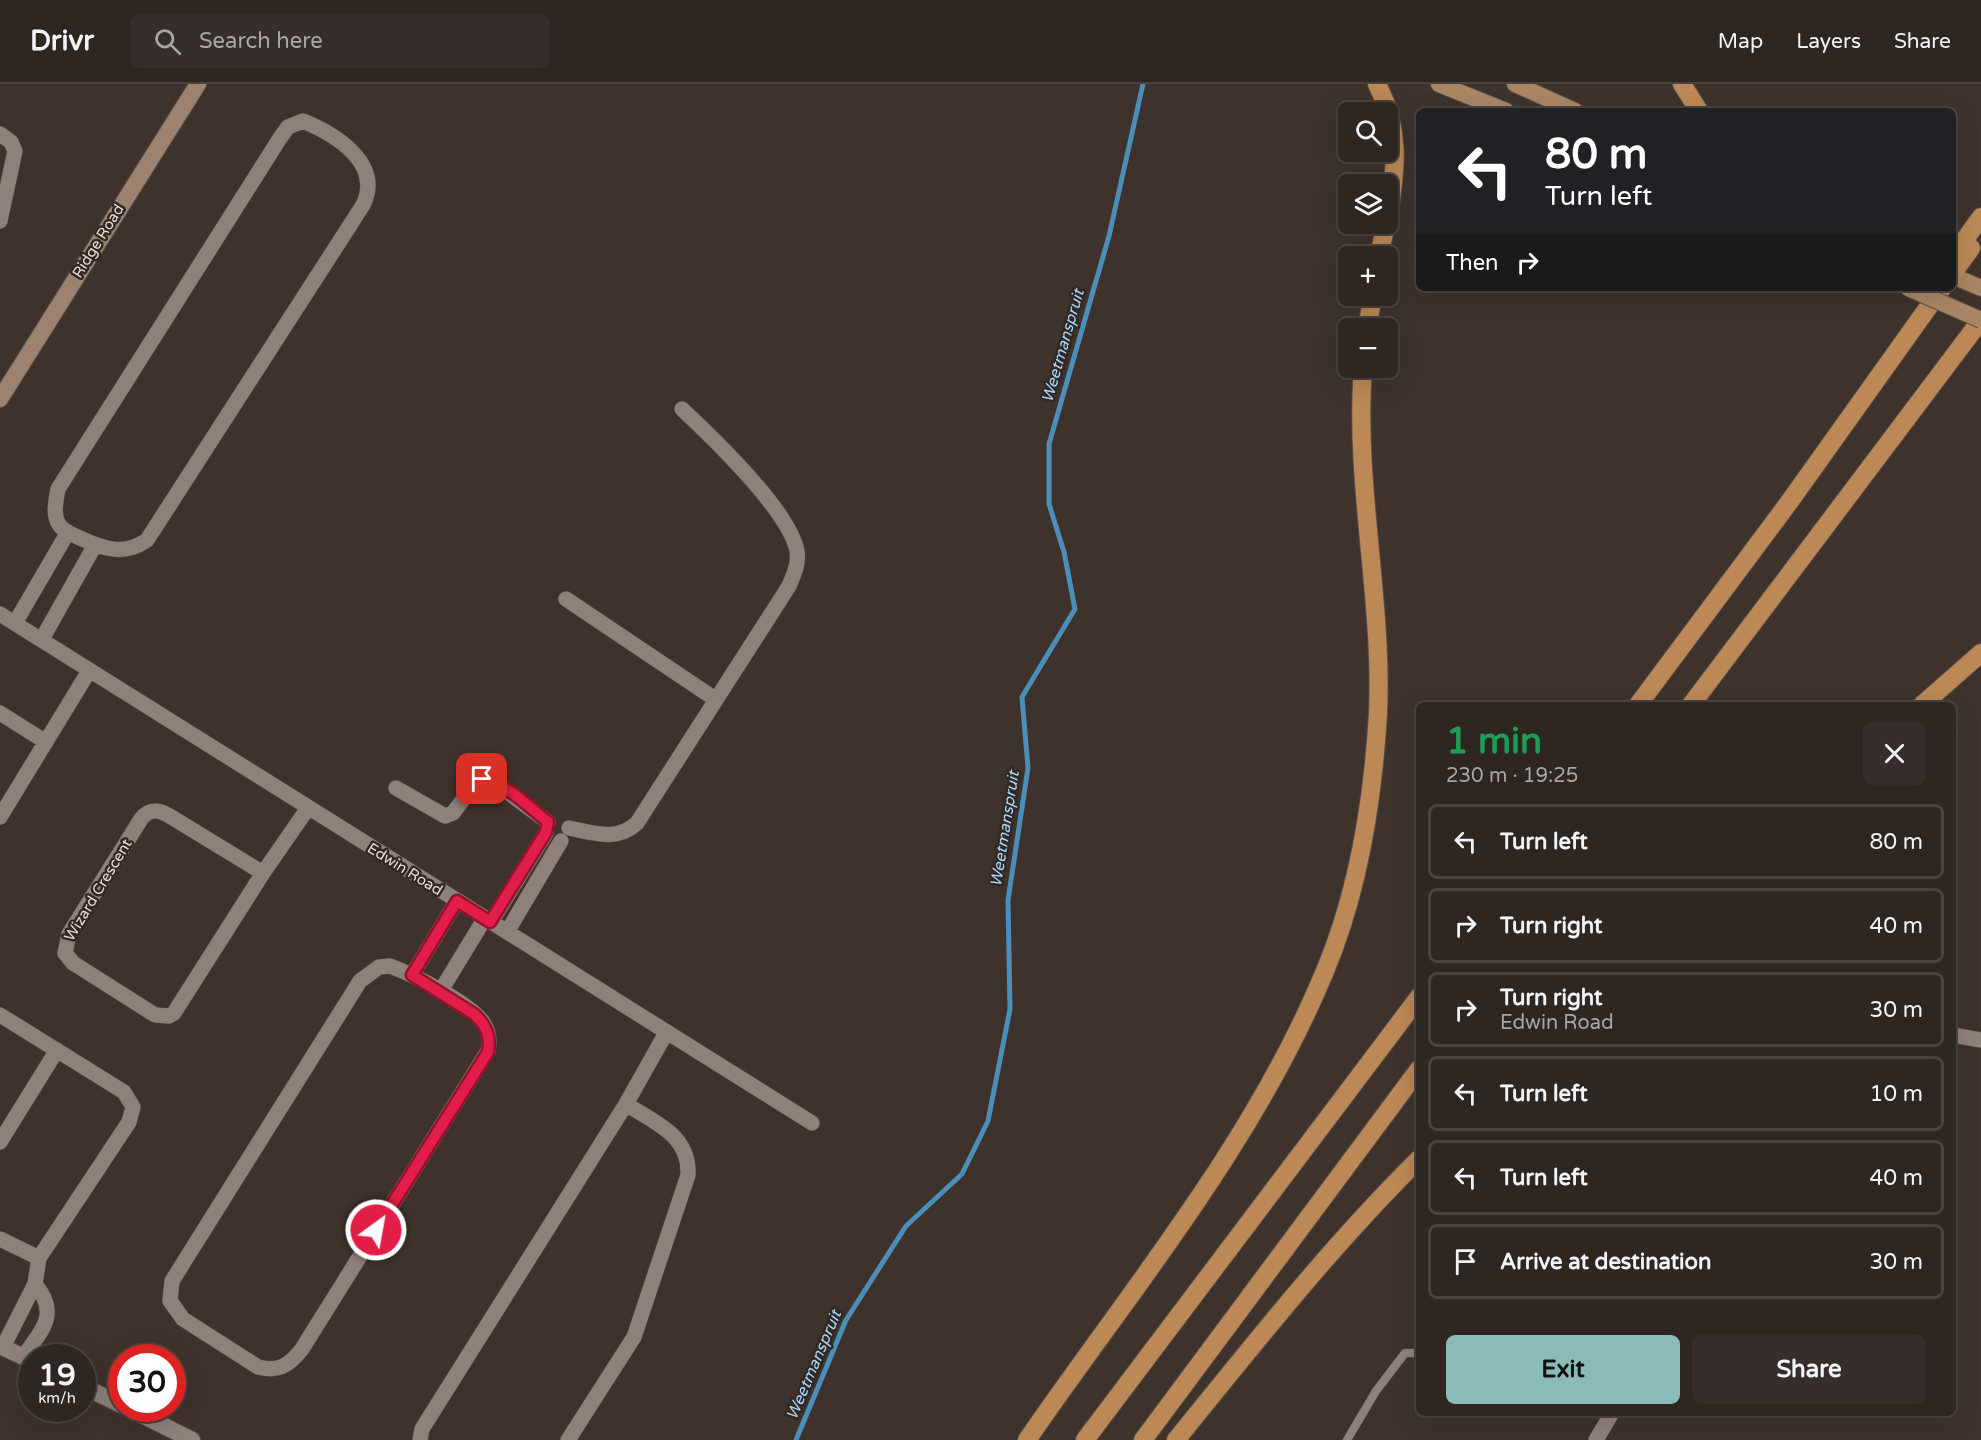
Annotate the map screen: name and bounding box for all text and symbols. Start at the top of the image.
search box [130,14,550,68]
text: Drivr [30,24,94,58]
icon: search [151,25,184,58]
text: Search here [199,28,323,54]
text: Map [1718,29,1763,54]
text: Layers [1796,29,1861,54]
text: Share [1894,29,1951,54]
map controls [1338,102,1398,378]
button: search [1338,102,1398,162]
text: 80 m [1545,129,1647,180]
icon: left [1446,132,1524,210]
button: layers [1338,174,1398,234]
text: Turn left [1545,180,1652,213]
street label: Ridge Road [68,201,128,281]
button: + [1338,246,1398,306]
icon: right [1511,246,1544,279]
text: Then [1446,250,1499,276]
water label: Weetmanspruit [1037,285,1089,405]
button: − [1338,318,1398,378]
text: 1 min [1446,720,1542,763]
button: close [1863,722,1926,785]
pin [456,753,507,804]
icon: arrive [465,762,498,795]
text: 230 m · 19:25 [1446,764,1578,788]
water label: Weetmanspruit [986,768,1024,888]
icon: left [1449,825,1482,858]
text: Turn left [1500,829,1588,855]
text: 80 m [1869,829,1923,855]
street label: Wizard Crescent [60,835,136,944]
street label: Edwin Road [364,839,446,899]
icon: right [1449,909,1482,942]
text: Turn right [1500,913,1602,939]
text: 40 m [1869,913,1923,939]
text: Turn right [1500,985,1602,1011]
icon: right [1449,993,1482,1026]
text: 30 m [1869,997,1923,1023]
text: Edwin Road [1500,1011,1614,1035]
icon: left [1449,1077,1482,1110]
text: Turn left [1500,1081,1588,1107]
text: 10 m [1869,1081,1923,1107]
icon: left [1449,1161,1482,1194]
text: Turn left [1500,1165,1588,1191]
text: 40 m [1869,1165,1923,1191]
position arrow [344,1198,408,1262]
icon: arrive [1449,1245,1482,1278]
text: Arrive at destination [1500,1249,1711,1275]
text: 30 m [1869,1249,1923,1275]
water label: Weetmanspruit [782,1306,847,1423]
button: Exit [1446,1335,1680,1404]
button: Share [1692,1335,1926,1404]
speed limit sign: 30 [108,1344,186,1422]
text: 19 [38,1357,76,1394]
text: km/h [38,1389,76,1407]

